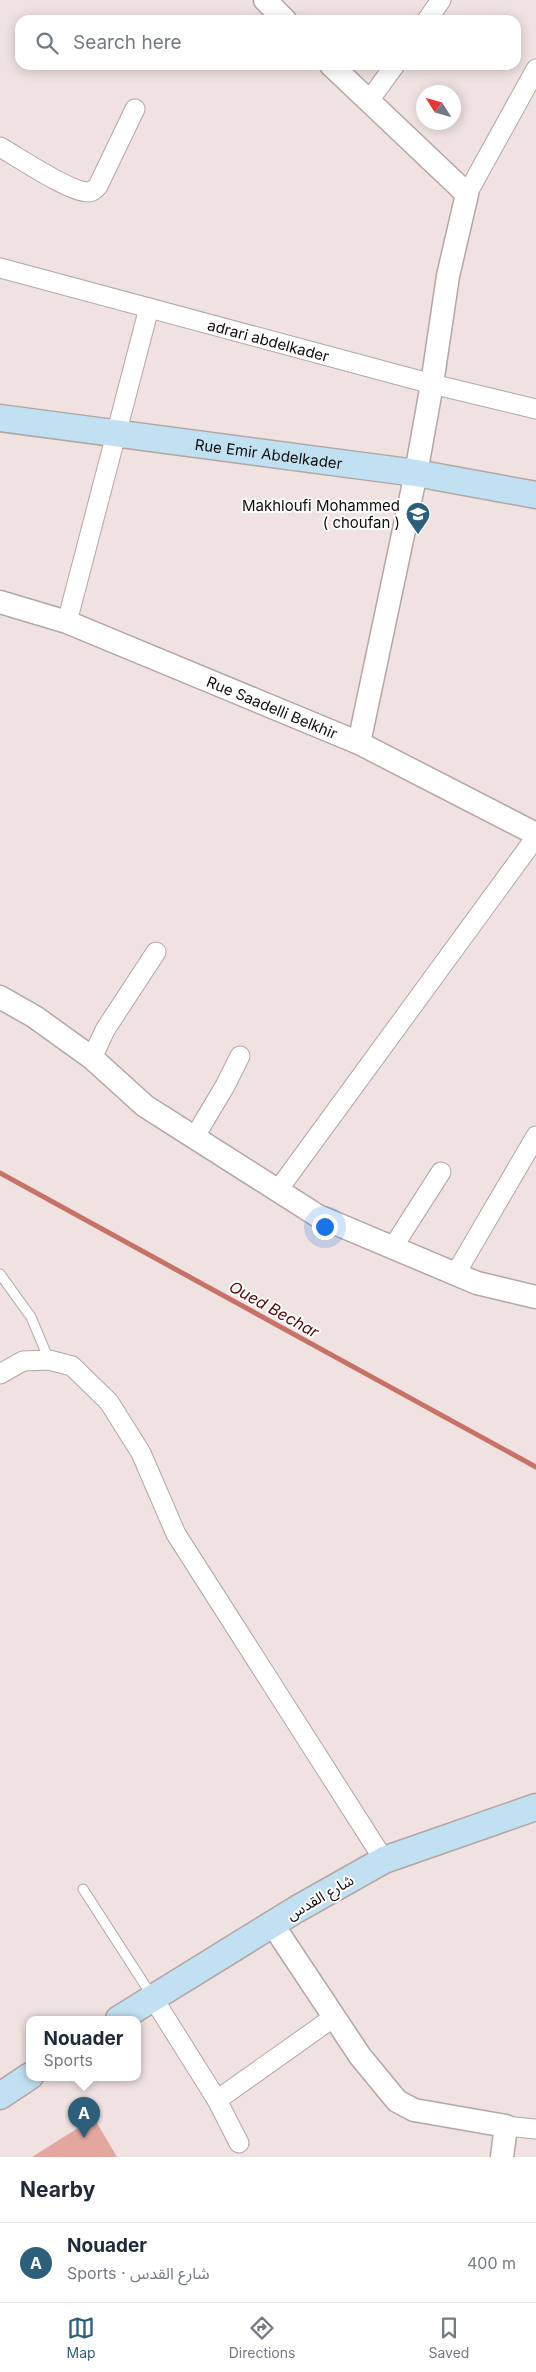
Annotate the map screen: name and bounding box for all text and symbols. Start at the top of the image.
search box [15,15,521,70]
icon: search [33,29,61,57]
text: Search here [73,31,182,54]
north arrow [416,85,461,130]
street label: adrari abdelkader [206,315,332,366]
street label: Rue Emir Abdelkader [194,434,344,473]
place label: Makhloufi Mohammed ( choufan ) [242,496,400,532]
school or university icon: Makhloufi Mohammed ( choufan ) [405,501,431,535]
street label: Rue Saadelli Belkhir [204,671,341,743]
your location [312,1214,338,1240]
water label: Oued Bechar [226,1276,323,1342]
street label: شارع القدس [283,1870,359,1926]
popup [26,2016,141,2081]
text: Nouader [43,2027,124,2050]
text: Sports [43,2050,93,2070]
pin: A [68,2097,100,2138]
text: Nearby [20,2177,95,2202]
text: Nouader [67,2234,147,2257]
text: A [30,2253,42,2273]
text: 400 m [467,2253,516,2273]
text: Sports · شارع القدس [67,2263,210,2283]
tab: Map [67,2314,96,2361]
tab: Directions [229,2314,295,2361]
tab: Saved [428,2314,469,2361]

